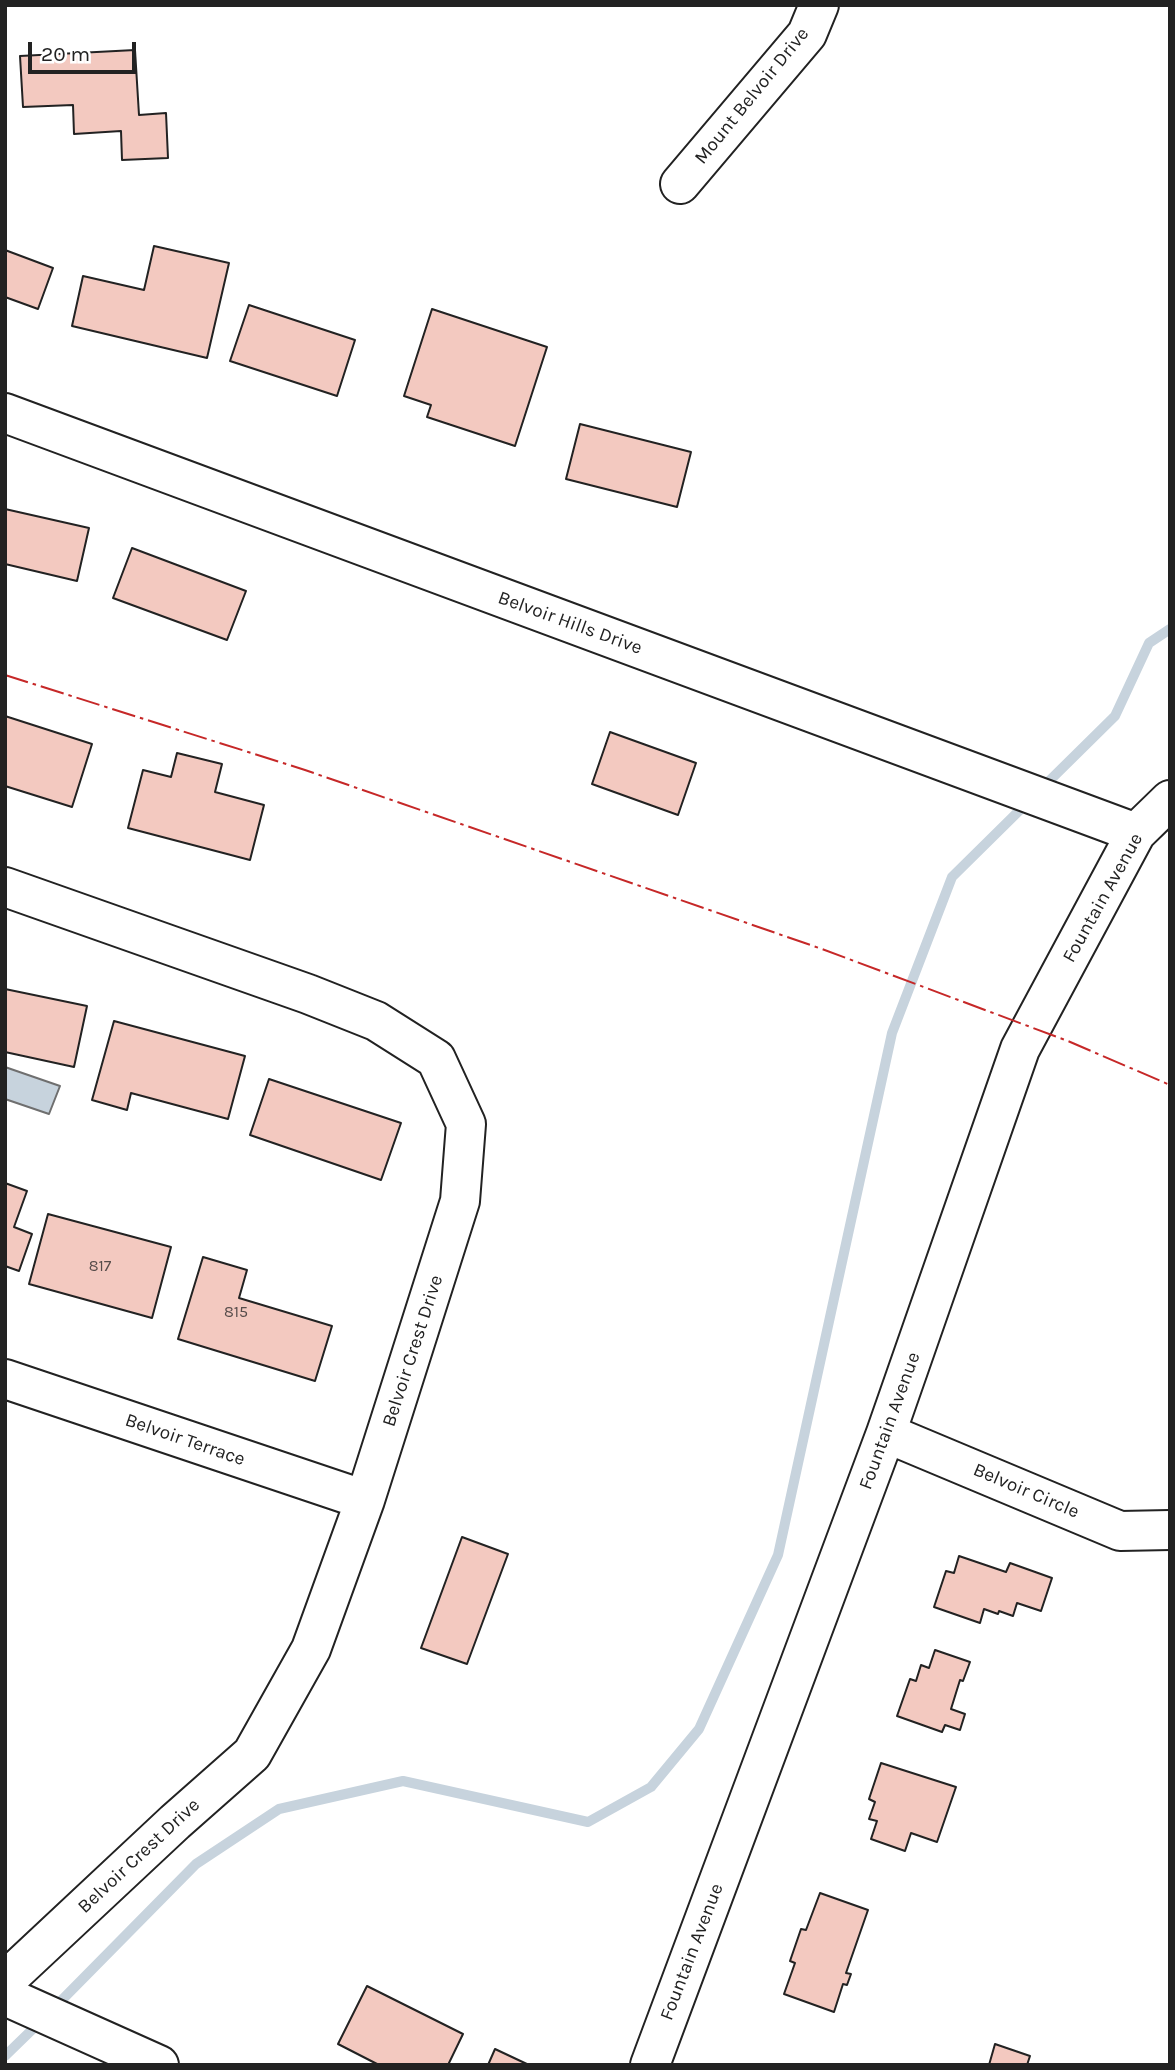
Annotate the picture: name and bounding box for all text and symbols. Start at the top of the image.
street label: Mount Belvoir Drive [690,23,814,169]
scale bar [32,28,140,72]
text: 20 m [41,42,90,66]
street label: Belvoir Hills Drive [495,586,645,660]
street label: Fountain Avenue [1058,829,1148,967]
house number: 817 [89,1256,111,1276]
street label: Belvoir Crest Drive [378,1272,448,1430]
house number: 815 [224,1302,248,1322]
street label: Fountain Avenue [855,1349,925,1493]
street label: Belvoir Terrace [122,1409,248,1471]
street label: Belvoir Circle [970,1458,1082,1524]
street label: Belvoir Crest Drive [73,1794,205,1918]
street label: Fountain Avenue [655,1880,729,2024]

